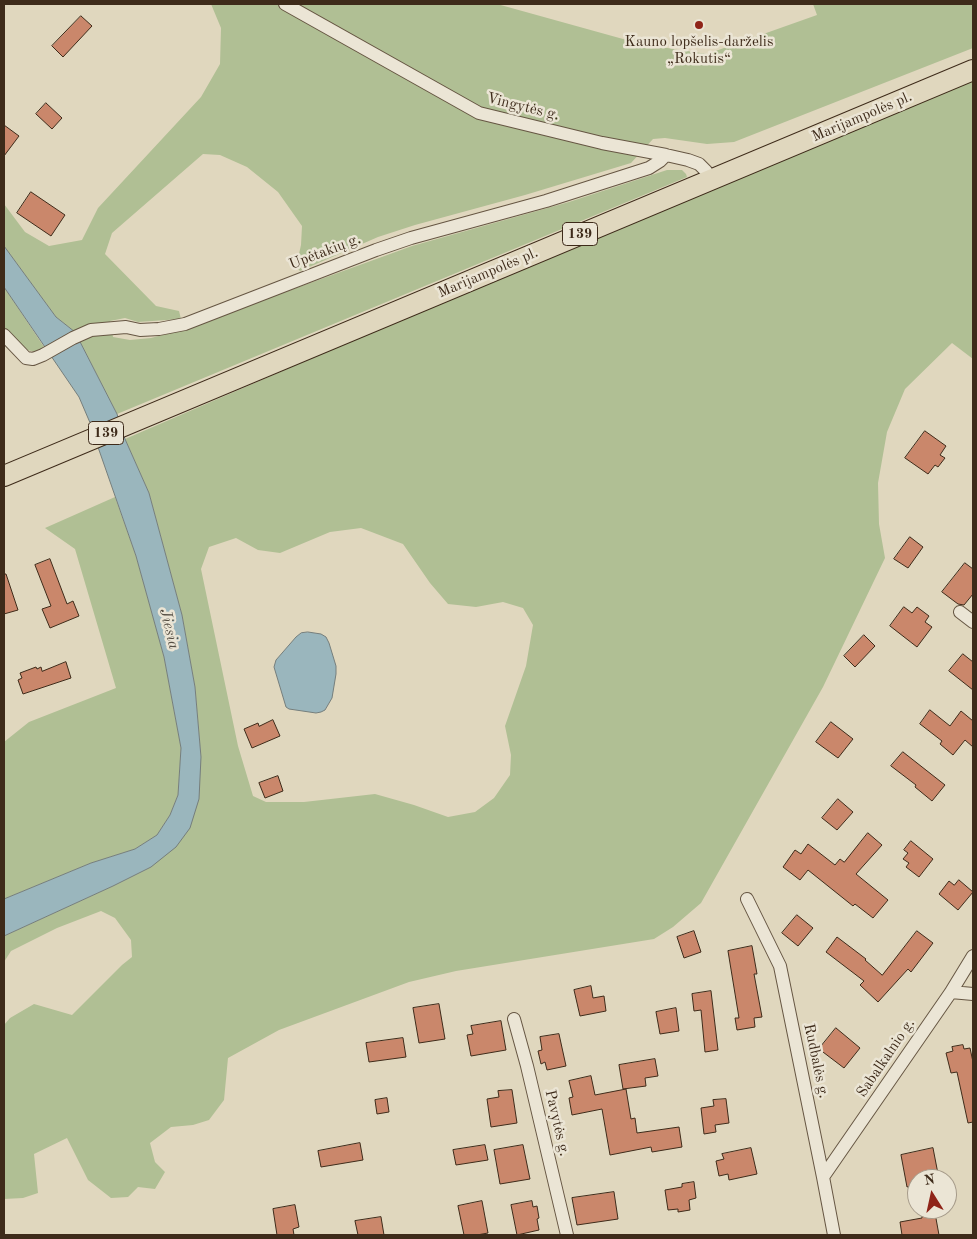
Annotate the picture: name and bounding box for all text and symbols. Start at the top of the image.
marker: Kauno lopšelis-darželis „Rokutis“ [693,19,705,31]
place label: Kauno lopšelis-darželis „Rokutis“ [625,33,773,68]
street label: Marijampolės pl. [809,88,915,146]
street label: Vingytės g. [485,89,561,125]
road number: 139 [562,222,598,245]
street label: Upėtakių g. [287,230,363,274]
street label: Marijampolės pl. [435,244,541,302]
road number: 139 [88,422,124,444]
water label: Jiesia [155,607,183,651]
street label: Sabalkalnio g. [853,1015,919,1101]
street label: Rudbalės g. [799,1022,833,1100]
street label: Pavytės g. [541,1088,573,1158]
north arrow [907,1169,957,1219]
text: N [923,1172,936,1188]

